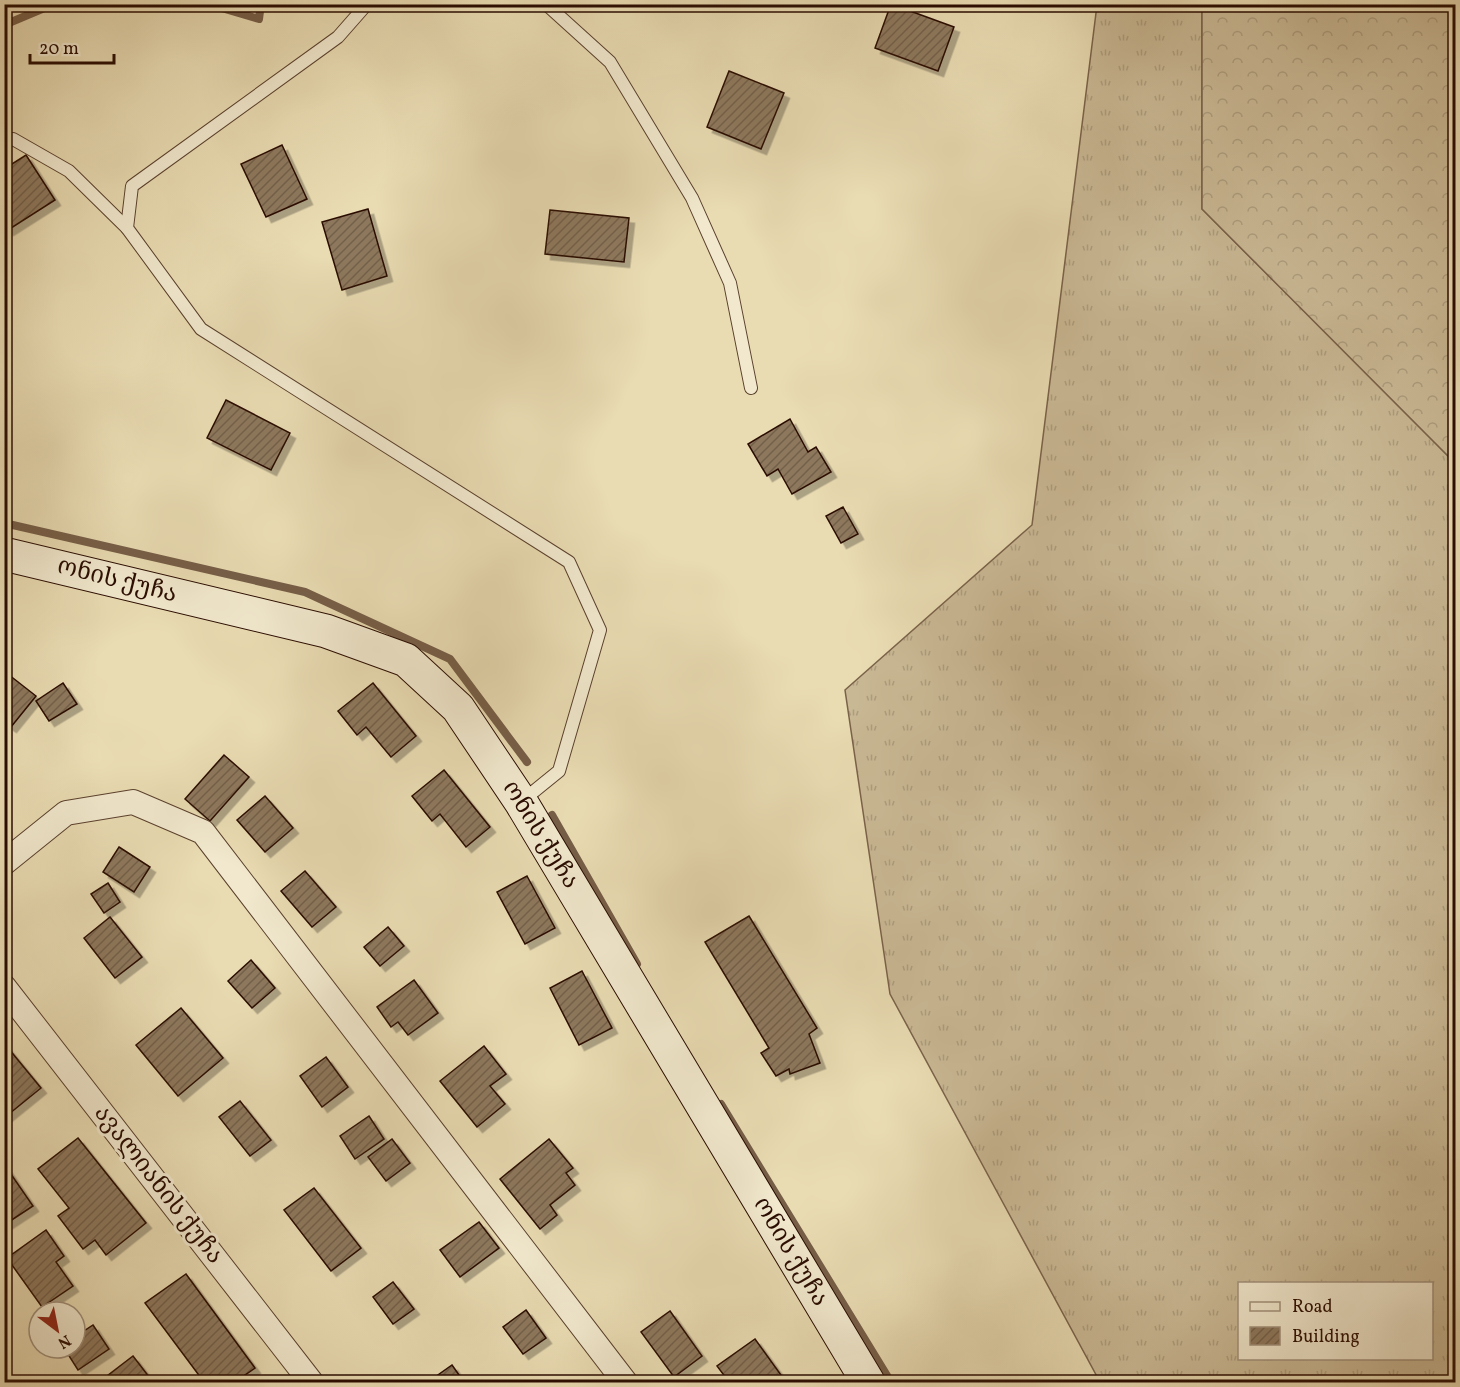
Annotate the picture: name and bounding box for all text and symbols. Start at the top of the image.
scale bar [30,27,114,65]
text: 20 m [39,37,79,62]
street label: ონის ქუჩა [54,550,180,612]
street label: ონის ქუჩა [493,774,587,896]
street label: ავალიანის ქუჩა [85,1098,231,1272]
street label: ონის ქუჩა [744,1191,836,1313]
legend [1238,1282,1433,1360]
text: Road [1292,1295,1333,1320]
north arrow [27,1300,87,1360]
text: Building [1292,1325,1360,1350]
text: N [53,1329,75,1354]

